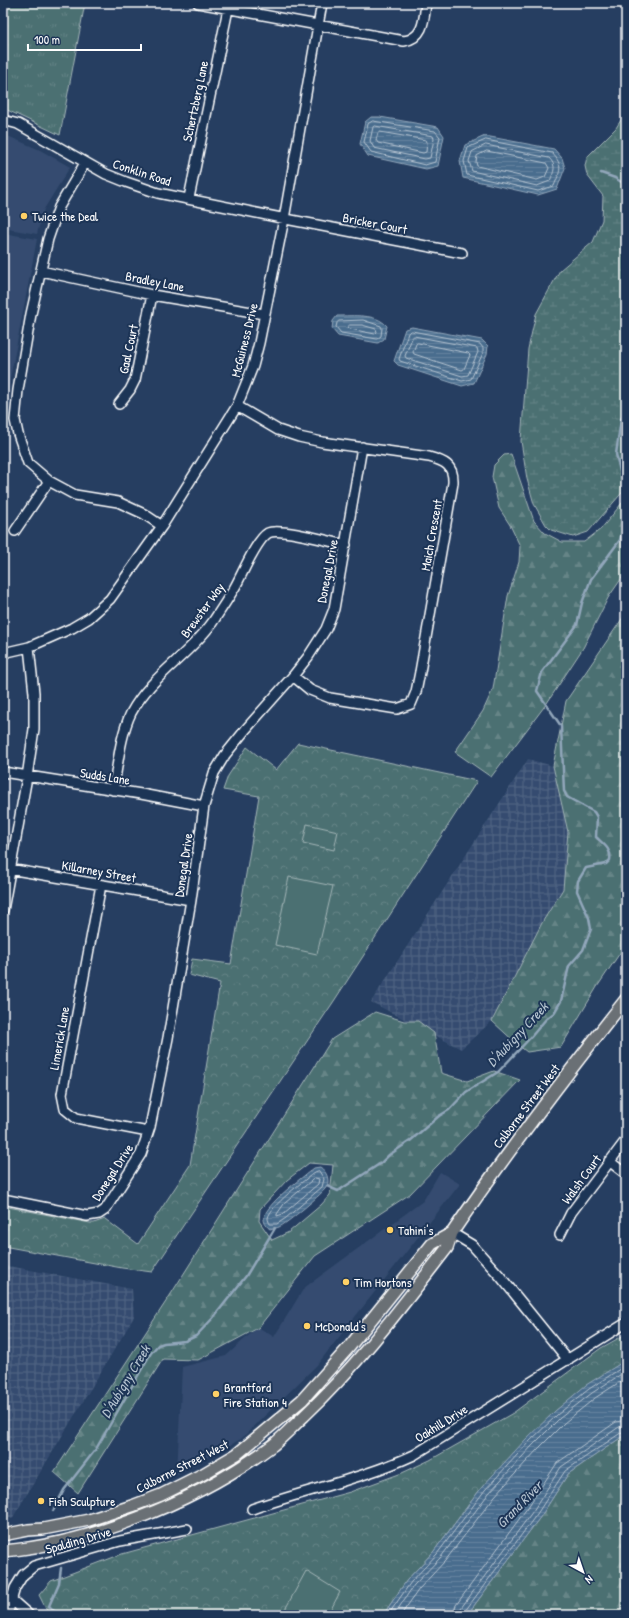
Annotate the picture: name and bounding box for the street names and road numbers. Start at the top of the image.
street label: Schertzberg Lane [178,59,212,143]
street label: Conklin Road [111,154,173,190]
street label: Bricker Court [341,208,409,238]
street label: Bradley Lane [124,266,186,296]
street label: McGuiness Drive [226,301,262,379]
street label: Gaal Court [114,322,142,375]
street label: Maich Crescent [416,497,446,572]
street label: Donegal Drive [312,538,342,604]
street label: Brewster Way [176,578,228,641]
street label: Sudds Lane [79,763,131,789]
street label: Donegal Drive [170,832,196,898]
street label: Killarney Street [60,856,138,886]
street label: Limerick Lane [45,1005,73,1071]
street label: Colborne Street West [488,1060,564,1152]
street label: Donegal Drive [87,1140,137,1204]
street label: Walsh Court [557,1150,605,1207]
street label: Oakhill Drive [411,1400,471,1446]
street label: Colborne Street West [133,1435,232,1497]
street label: Spalding Drive [43,1522,113,1558]

